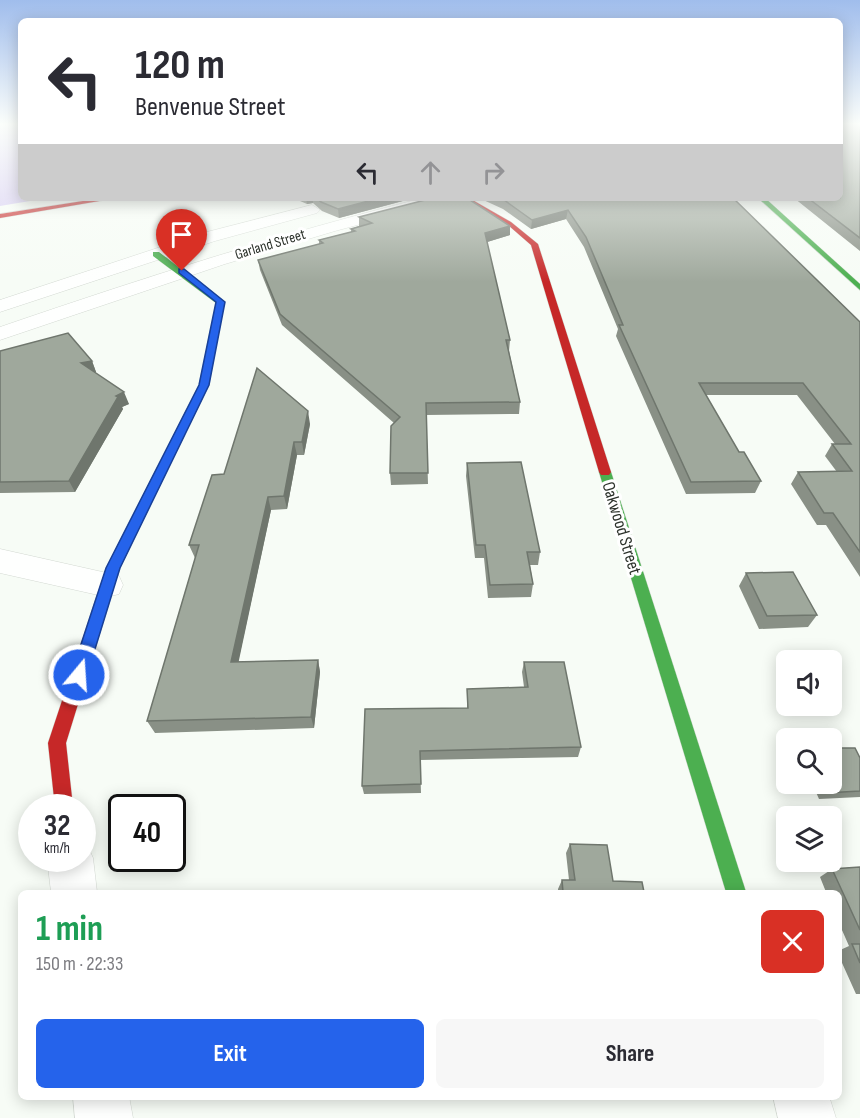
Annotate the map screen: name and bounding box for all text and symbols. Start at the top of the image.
text: 120 m [135,40,225,91]
icon: left [36,42,114,120]
text: Benvenue Street [135,91,285,123]
icon: left [351,156,384,189]
icon: ahead [414,156,447,189]
icon: right [477,156,510,189]
pin [156,209,207,271]
icon: arrive [165,218,198,251]
street label: Garland Street [233,225,308,264]
street label: Oakwood Street [597,479,646,578]
position arrow [47,643,111,707]
map controls [776,650,842,872]
button: sound [776,650,842,716]
button: search [776,728,842,794]
speed limit sign: 40 [108,794,186,872]
button: layers [776,806,842,872]
text: 32 [44,808,70,844]
text: km/h [44,839,70,858]
text: 1 min [36,908,103,951]
button: close [761,910,824,973]
text: 150 m · 22:33 [36,952,123,976]
button: Exit [36,1019,424,1088]
button: Share [436,1019,824,1088]

